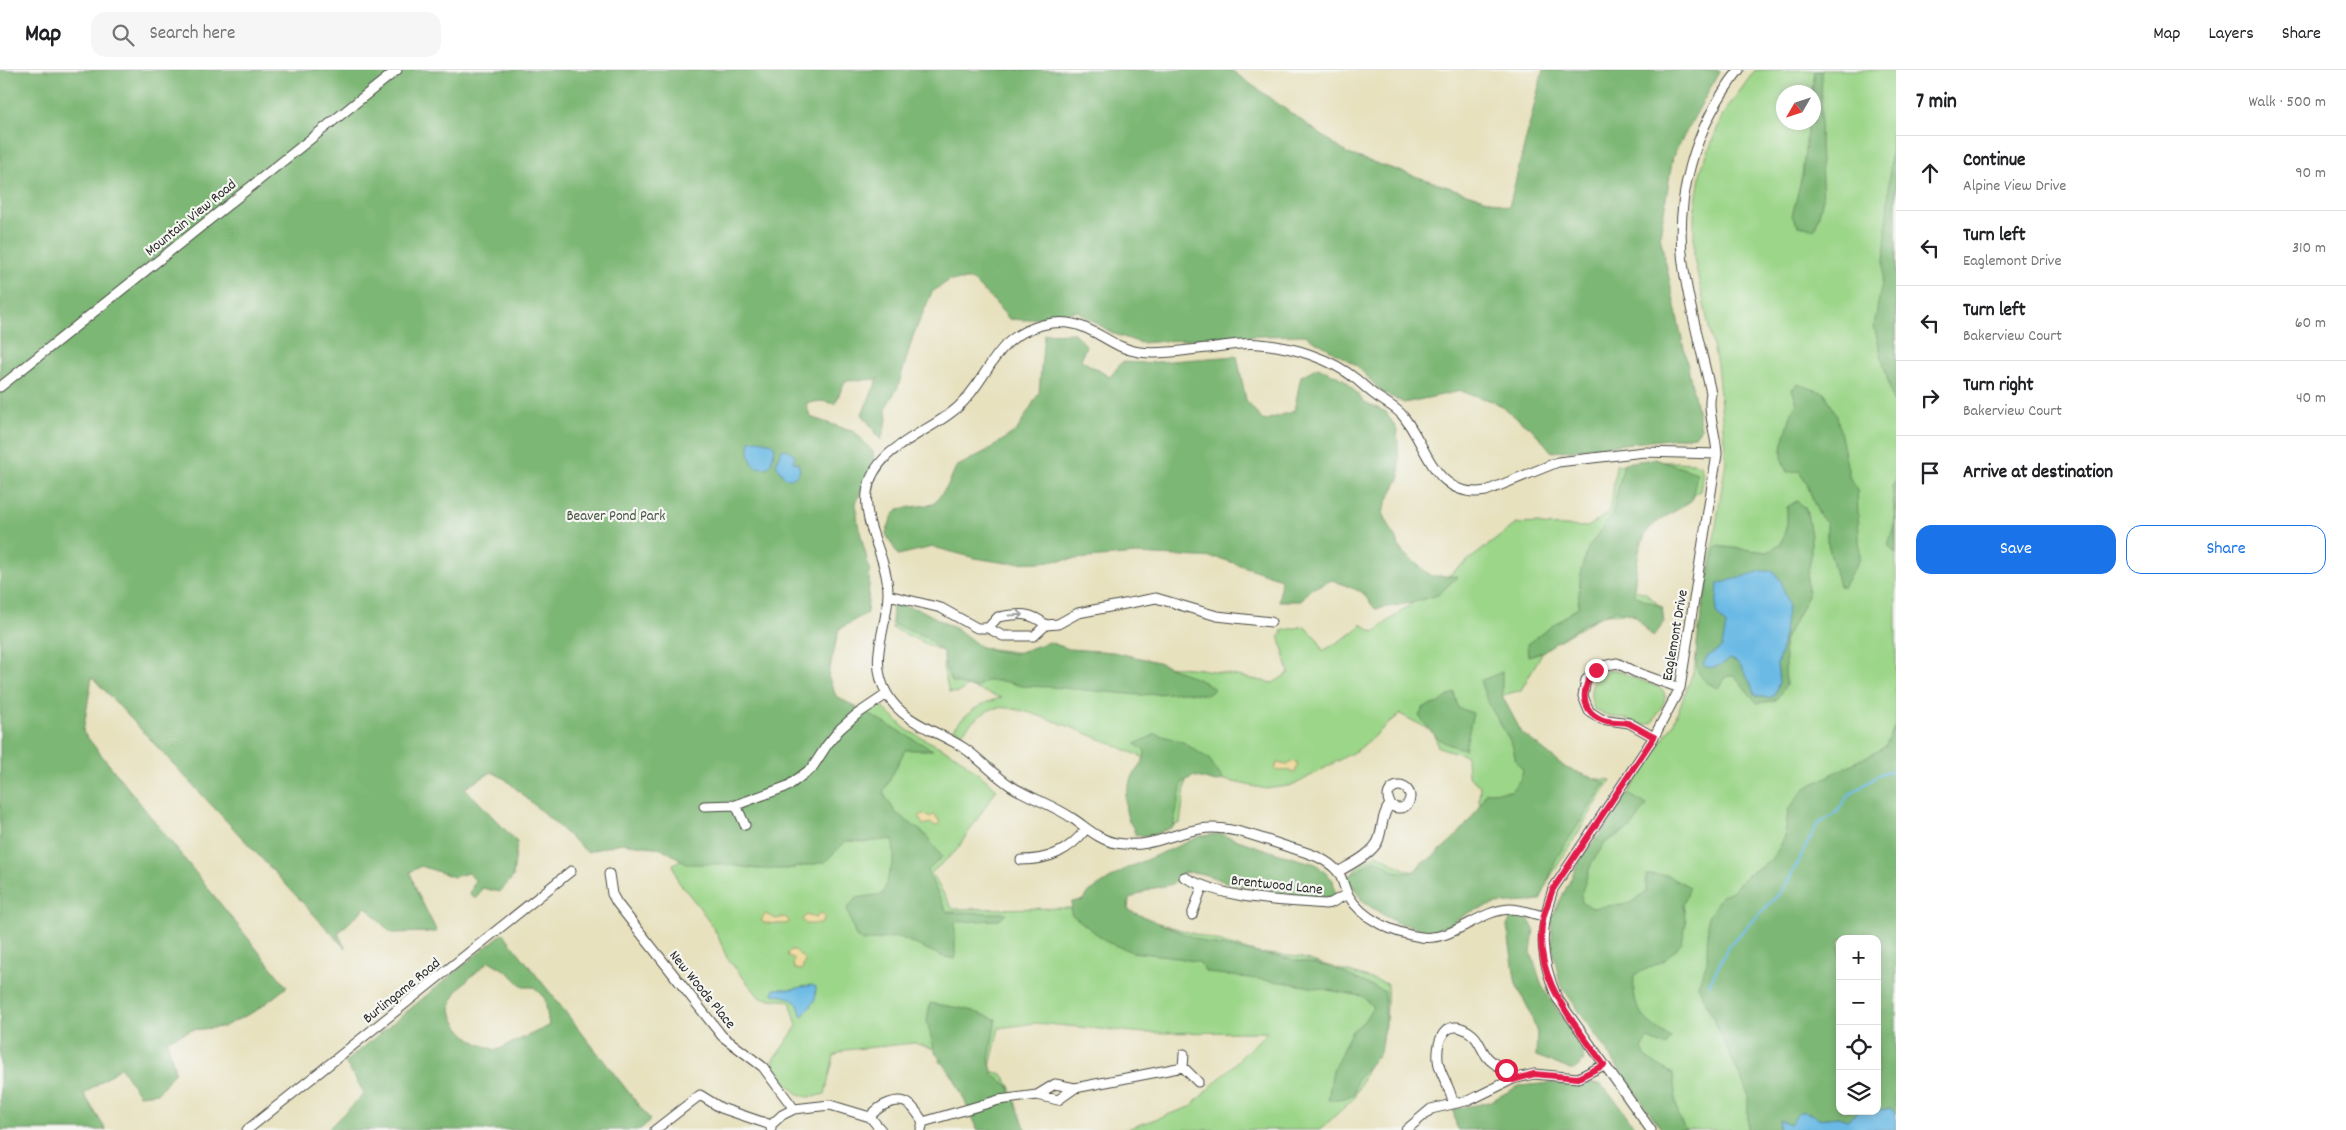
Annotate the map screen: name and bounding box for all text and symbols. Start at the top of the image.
search box [91,12,441,57]
text: Map [25,18,61,52]
icon: search [109,21,137,49]
text: Search here [149,21,235,48]
text: Map [2153,22,2180,47]
text: Layers [2208,22,2254,47]
text: Share [2282,22,2321,47]
north arrow [1776,85,1821,130]
text: 7 min [1916,88,1957,118]
text: Walk · 500 m [2248,91,2326,114]
text: Continue [1963,148,2025,175]
icon: ahead [1916,159,1944,187]
text: 90 m [2295,162,2326,185]
street label: Mountain View Road [141,175,242,262]
text: Alpine View Drive [1963,175,2066,198]
text: Turn left [1963,223,2026,250]
icon: left [1916,234,1944,262]
text: 310 m [2292,237,2326,260]
text: Eaglemont Drive [1963,250,2062,273]
text: Turn left [1963,298,2026,325]
icon: left [1916,309,1944,337]
text: 60 m [2295,312,2326,335]
text: Bakerview Court [1963,325,2062,348]
text: Turn right [1963,373,2034,400]
icon: right [1916,384,1944,412]
text: 40 m [2296,387,2326,410]
text: Bakerview Court [1963,400,2062,423]
icon: arrive [1916,459,1944,487]
text: Arrive at destination [1963,460,2113,487]
park label: Beaver Pond Park [566,506,666,528]
button: Save [1916,525,2116,574]
button: Share [2126,525,2326,574]
street label: Eaglemont Drive [1657,588,1695,683]
one-way arrow [1008,611,1024,620]
route end [1585,659,1608,682]
street label: Brentwood Lane [1230,870,1324,902]
map controls [1836,935,1881,1115]
button: + [1836,935,1881,980]
street label: New Woods Place [663,946,740,1035]
street label: Burlingame Road [359,953,446,1030]
button: − [1836,980,1881,1025]
button: locate [1836,1025,1881,1070]
route start [1495,1059,1518,1082]
button: layers [1836,1070,1881,1115]

